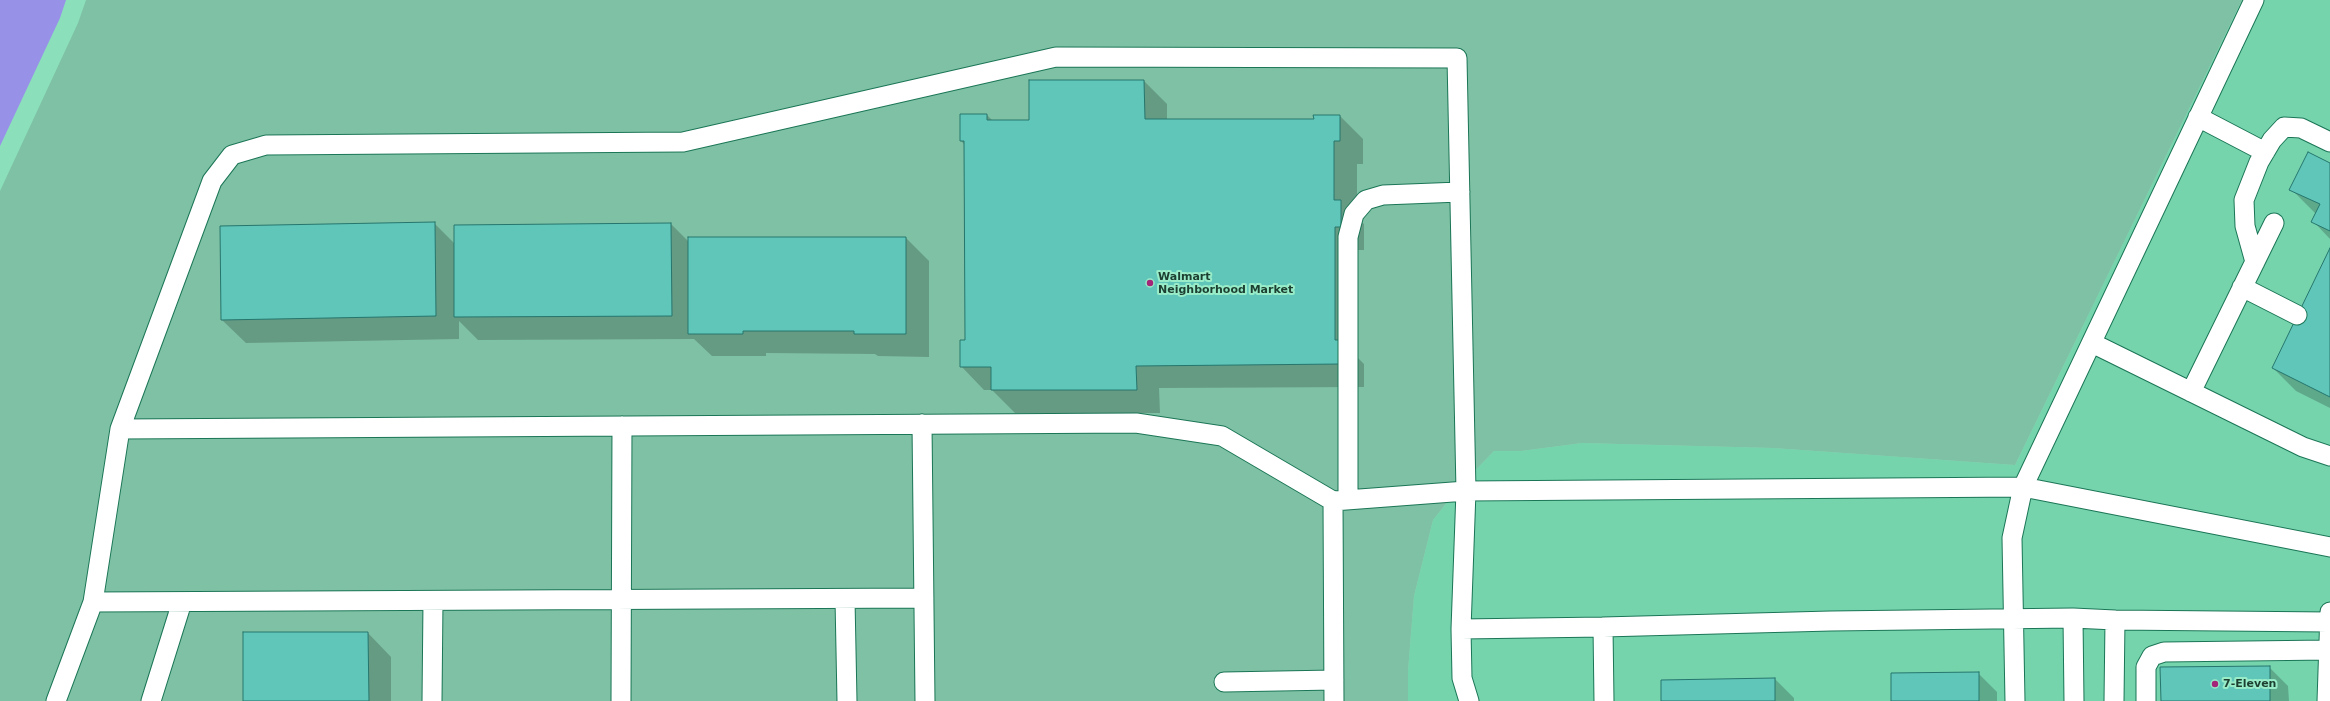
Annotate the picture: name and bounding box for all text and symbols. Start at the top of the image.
place label: Walmart Neighborhood Market [1158,270,1293,296]
marker: Walmart Neighborhood Market [1145,278,1155,288]
place label: 7-Eleven [2223,677,2276,691]
marker: 7-Eleven [2210,679,2220,689]

